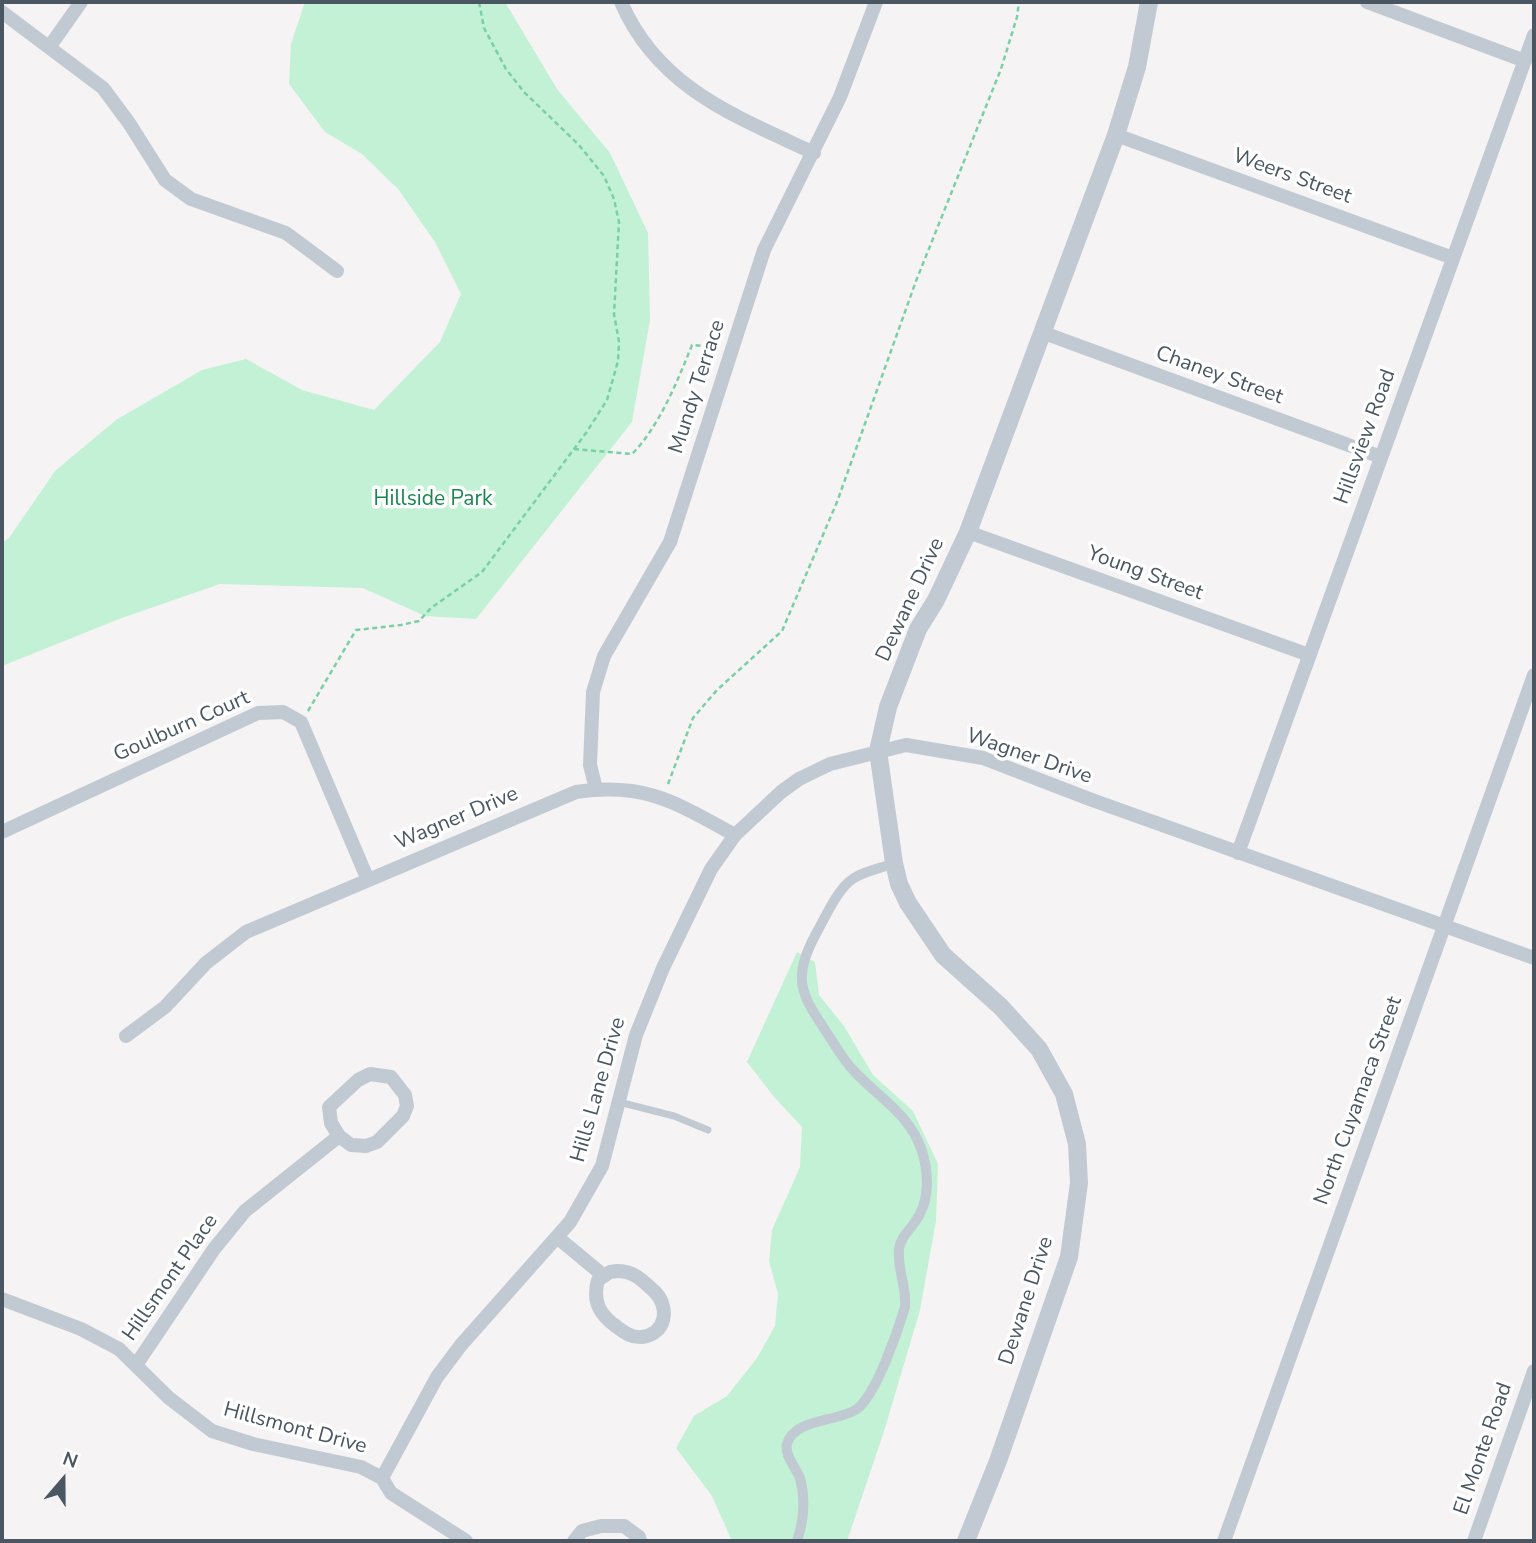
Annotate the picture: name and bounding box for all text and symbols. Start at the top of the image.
street label: Weers Street [1229,144,1355,210]
street label: Mundy Terrace [665,317,731,457]
street label: Chaney Street [1152,341,1286,411]
street label: Hillsview Road [1330,366,1402,508]
park label: Hillside Park [374,487,492,513]
street label: Dewane Drive [871,534,951,666]
street label: Young Street [1084,541,1206,607]
street label: Goulburn Court [110,686,254,768]
street label: Wagner Drive [963,724,1095,790]
street label: Wagner Drive [392,782,522,856]
street label: North Cuyamaca Street [1310,993,1408,1209]
street label: Hills Lane Drive [566,1015,632,1165]
street label: Hillsmont Place [118,1210,224,1346]
street label: Dewane Drive [994,1234,1060,1368]
street label: El Monte Road [1450,1380,1518,1518]
street label: Hillsmont Drive [221,1398,369,1460]
north arrow [28,1445,98,1515]
text: N [59,1446,81,1475]

